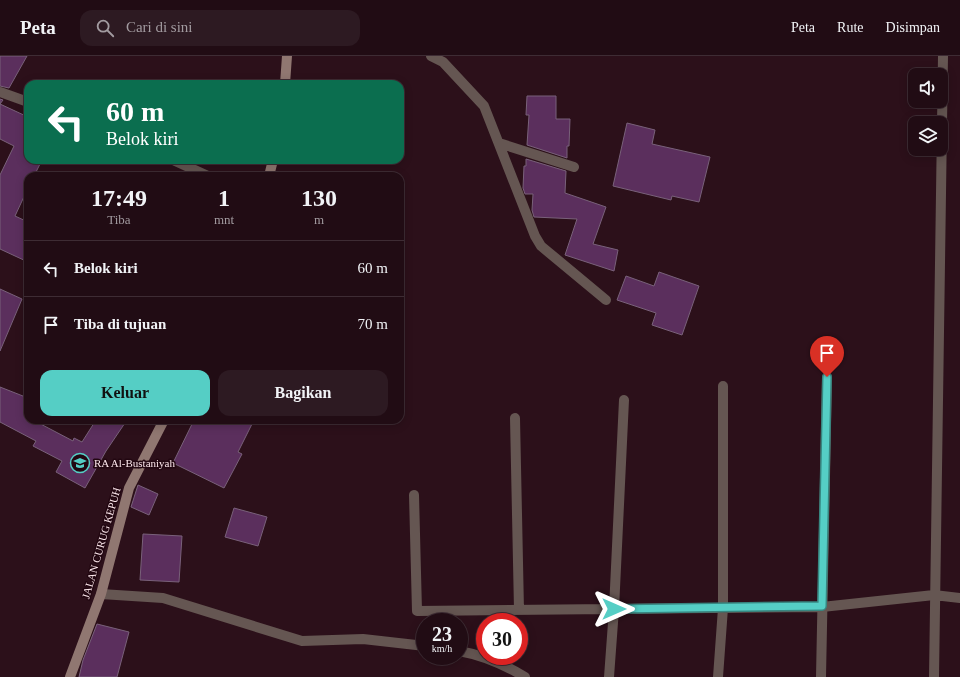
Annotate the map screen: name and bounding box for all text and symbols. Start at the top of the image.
search box [80,10,360,46]
text: Peta [20,17,56,38]
icon: search [94,17,116,39]
text: Cari di sini [126,19,193,35]
text: Peta [791,20,815,35]
text: Rute [837,20,864,35]
text: Disimpan [886,20,940,35]
map controls [908,68,948,156]
button: sound [908,68,948,108]
icon: left [40,96,92,148]
text: 60 m [106,96,164,127]
button: layers [908,116,948,156]
text: Belok kiri [106,129,179,149]
text: 17:49 [91,185,147,211]
text: 1 [218,185,230,211]
text: 130 [301,185,337,211]
text: Tiba [107,212,131,227]
text: mnt [214,212,234,227]
text: m [314,212,324,227]
icon: left [40,258,62,280]
text: Belok kiri [74,260,138,276]
text: 60 m [358,260,388,276]
icon: arrive [40,314,62,336]
text: Tiba di tujuan [74,316,166,332]
text: 70 m [358,316,388,332]
pin [810,336,844,377]
icon: arrive [816,342,838,364]
button: Keluar [40,370,210,416]
button: Bagikan [218,370,388,416]
school or university icon: RA Al-Bustaniyah [69,452,91,474]
place label: RA Al-Bustaniyah [94,457,175,469]
street label: JALAN CURUG KEPUH [79,486,123,600]
position arrow [593,588,635,630]
speed limit sign: 30 [476,613,528,665]
text: 23 [432,623,452,645]
text: km/h [432,643,452,654]

